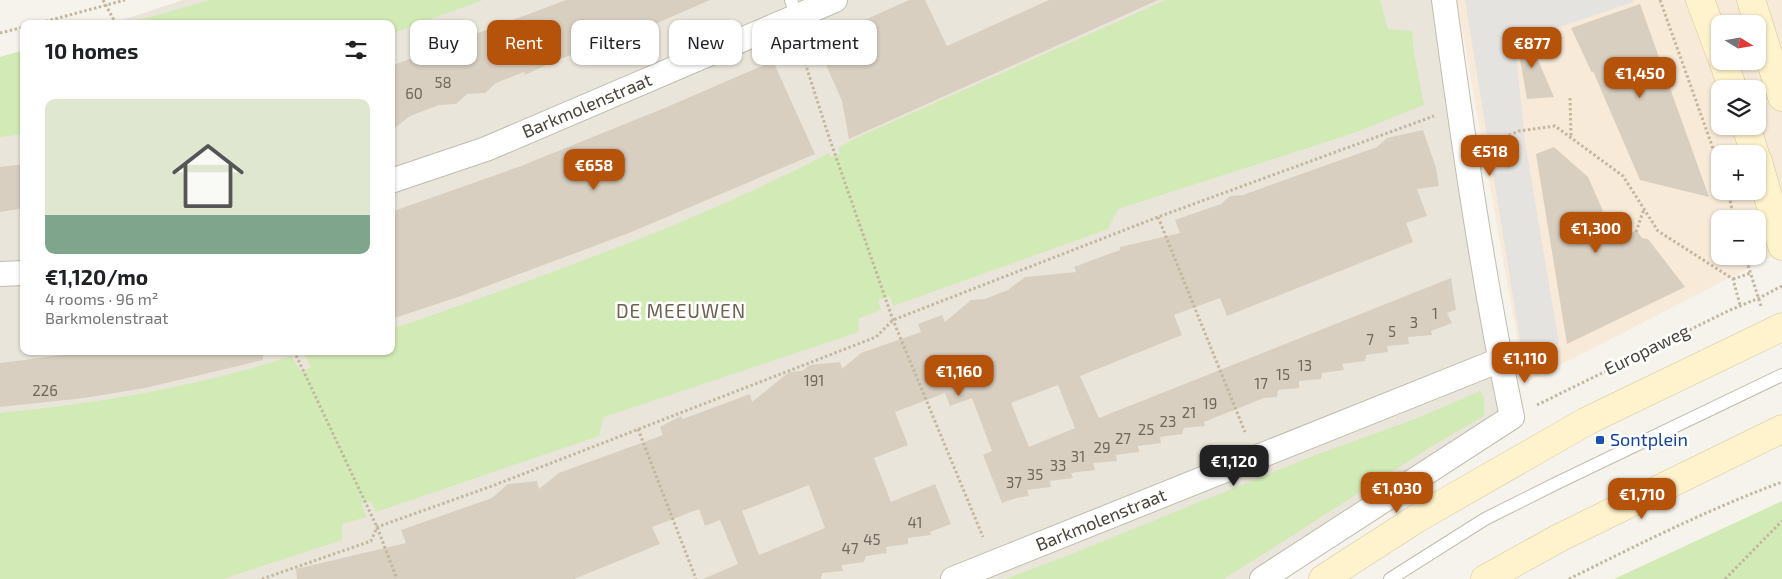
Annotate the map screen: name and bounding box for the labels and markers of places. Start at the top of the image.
pin: €877 [1502,27,1562,69]
pin: €1,450 [1599,56,1681,99]
pin: €518 [1460,134,1520,177]
pin: €658 [564,148,624,191]
pin: €1,300 [1555,212,1637,254]
pin: €1,110 [1484,342,1566,384]
pin: €1,160 [918,354,1000,397]
place label: Sontplein [1610,428,1688,450]
marker: Sontplein [1594,434,1606,446]
pin: €1,120 [1193,444,1275,487]
pin: €1,030 [1356,472,1438,514]
pin: €1,710 [1601,478,1683,520]

